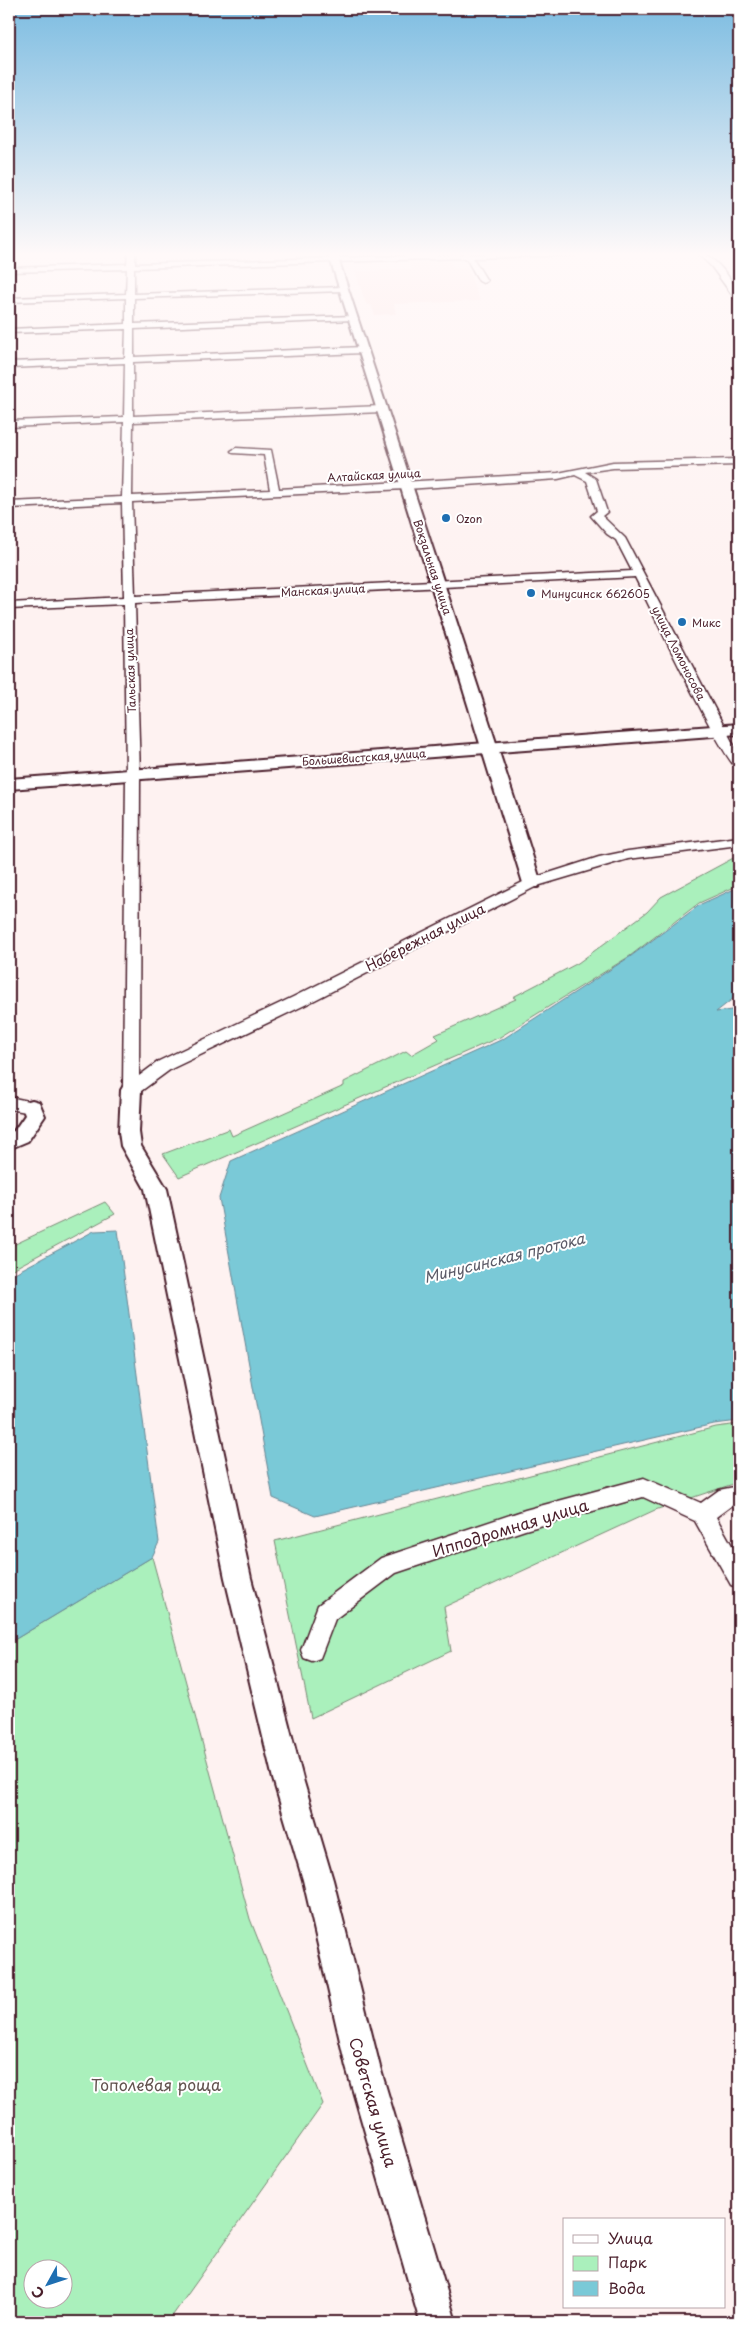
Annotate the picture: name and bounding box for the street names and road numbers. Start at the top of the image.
street label: Алтайская улица [327,464,421,486]
street label: Вокзальная улица [410,517,457,617]
street label: Манская улица [280,579,366,601]
street label: улица Ломоносова [648,603,710,703]
street label: Тальская улица [120,628,140,714]
street label: Большевистская улица [301,744,427,770]
street label: Набережная улица [361,898,489,976]
street label: Ипподромная улица [429,1492,591,1562]
street label: Советская улица [344,2034,404,2170]

